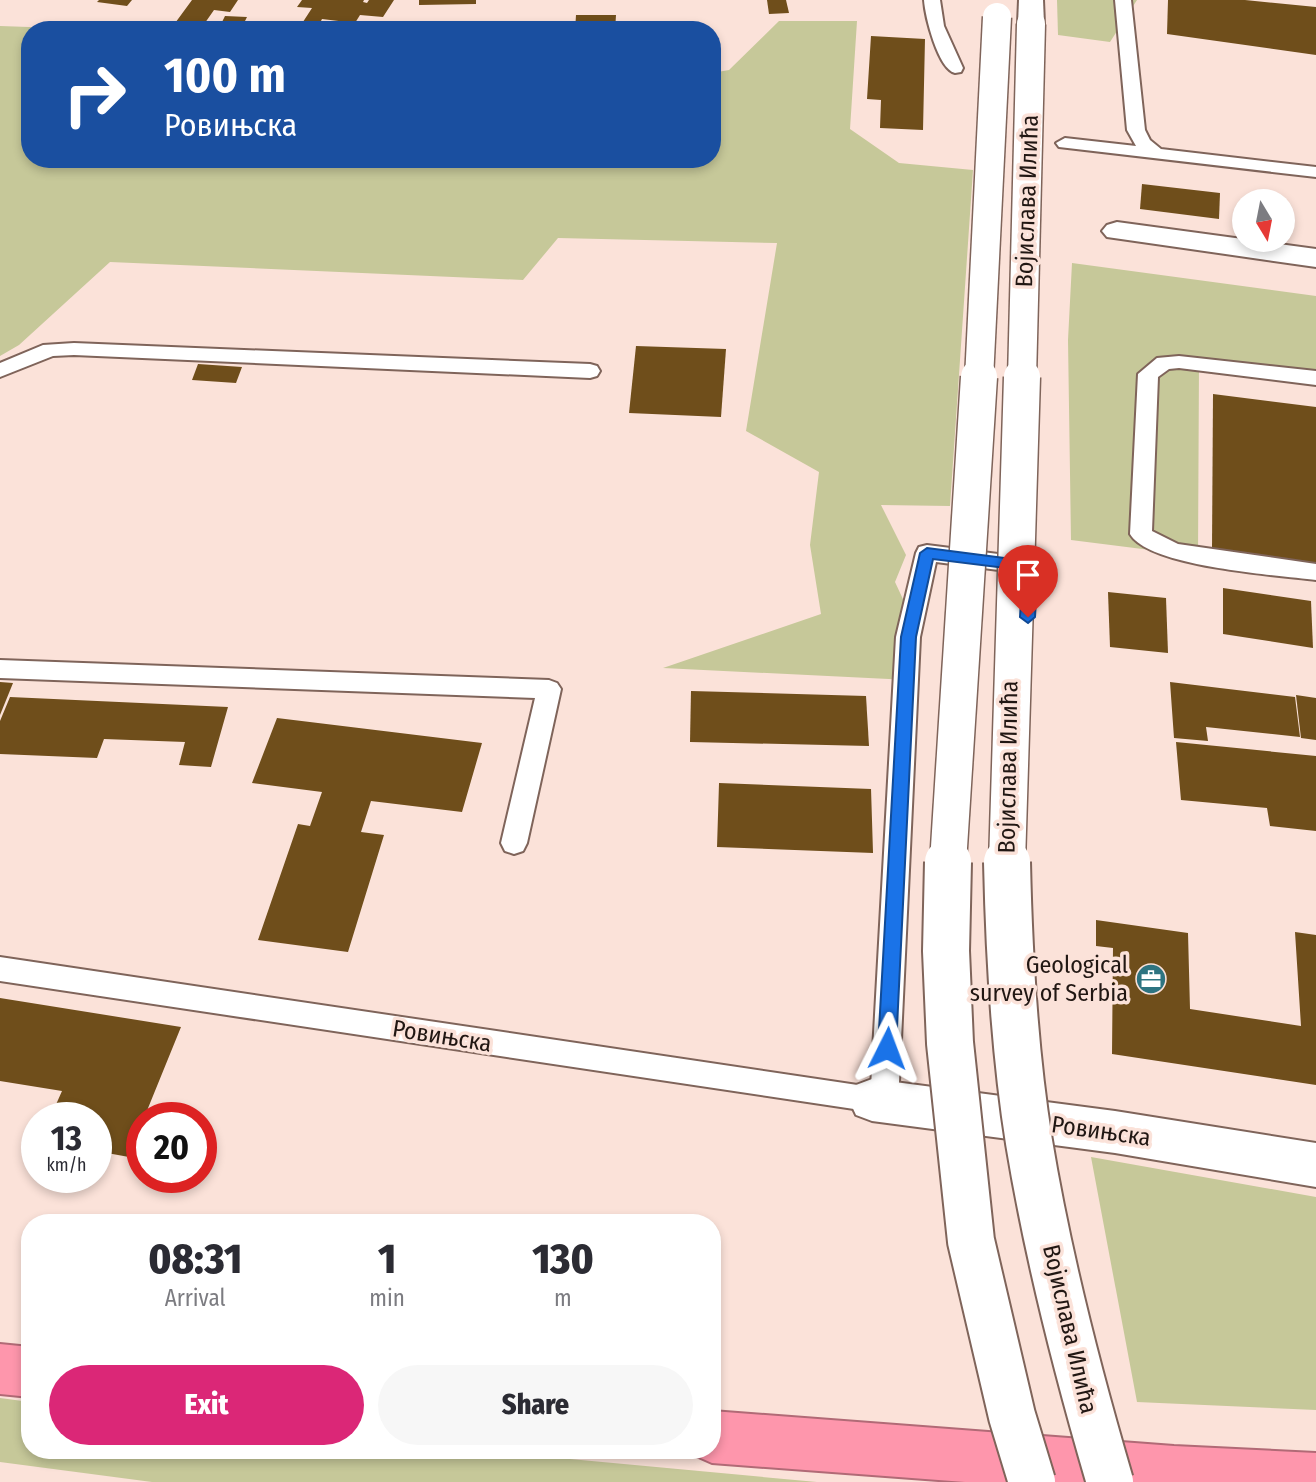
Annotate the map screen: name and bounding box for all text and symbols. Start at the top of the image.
text: 100 m [164,46,286,105]
icon: right [49,49,140,140]
text: Ровињска [164,106,297,144]
street label: Војислава Илића [1010,114,1044,288]
north arrow [1232,189,1295,252]
map controls [1232,189,1295,252]
pin [998,545,1058,617]
icon: arrive [1009,556,1047,594]
street label: Војислава Илића [992,680,1024,854]
place label: Geological survey of Serbia [970,951,1128,1007]
office icon: Geological survey of Serbia [1134,962,1168,996]
position arrow [850,1011,924,1085]
street label: Ровињска [390,1014,494,1058]
speed limit sign: 20 [126,1102,217,1193]
street label: Ровињска [1050,1110,1152,1152]
text: 13 [51,1117,82,1159]
text: km/h [46,1154,87,1176]
text: 08:31 [148,1234,242,1284]
text: 1 [378,1234,396,1284]
text: 130 [532,1234,594,1284]
street label: Војислава Илића [1037,1242,1103,1416]
text: Arrival [165,1284,226,1312]
text: min [369,1284,405,1312]
text: m [554,1284,572,1312]
button: Exit [49,1365,364,1445]
button: Share [378,1365,693,1445]

